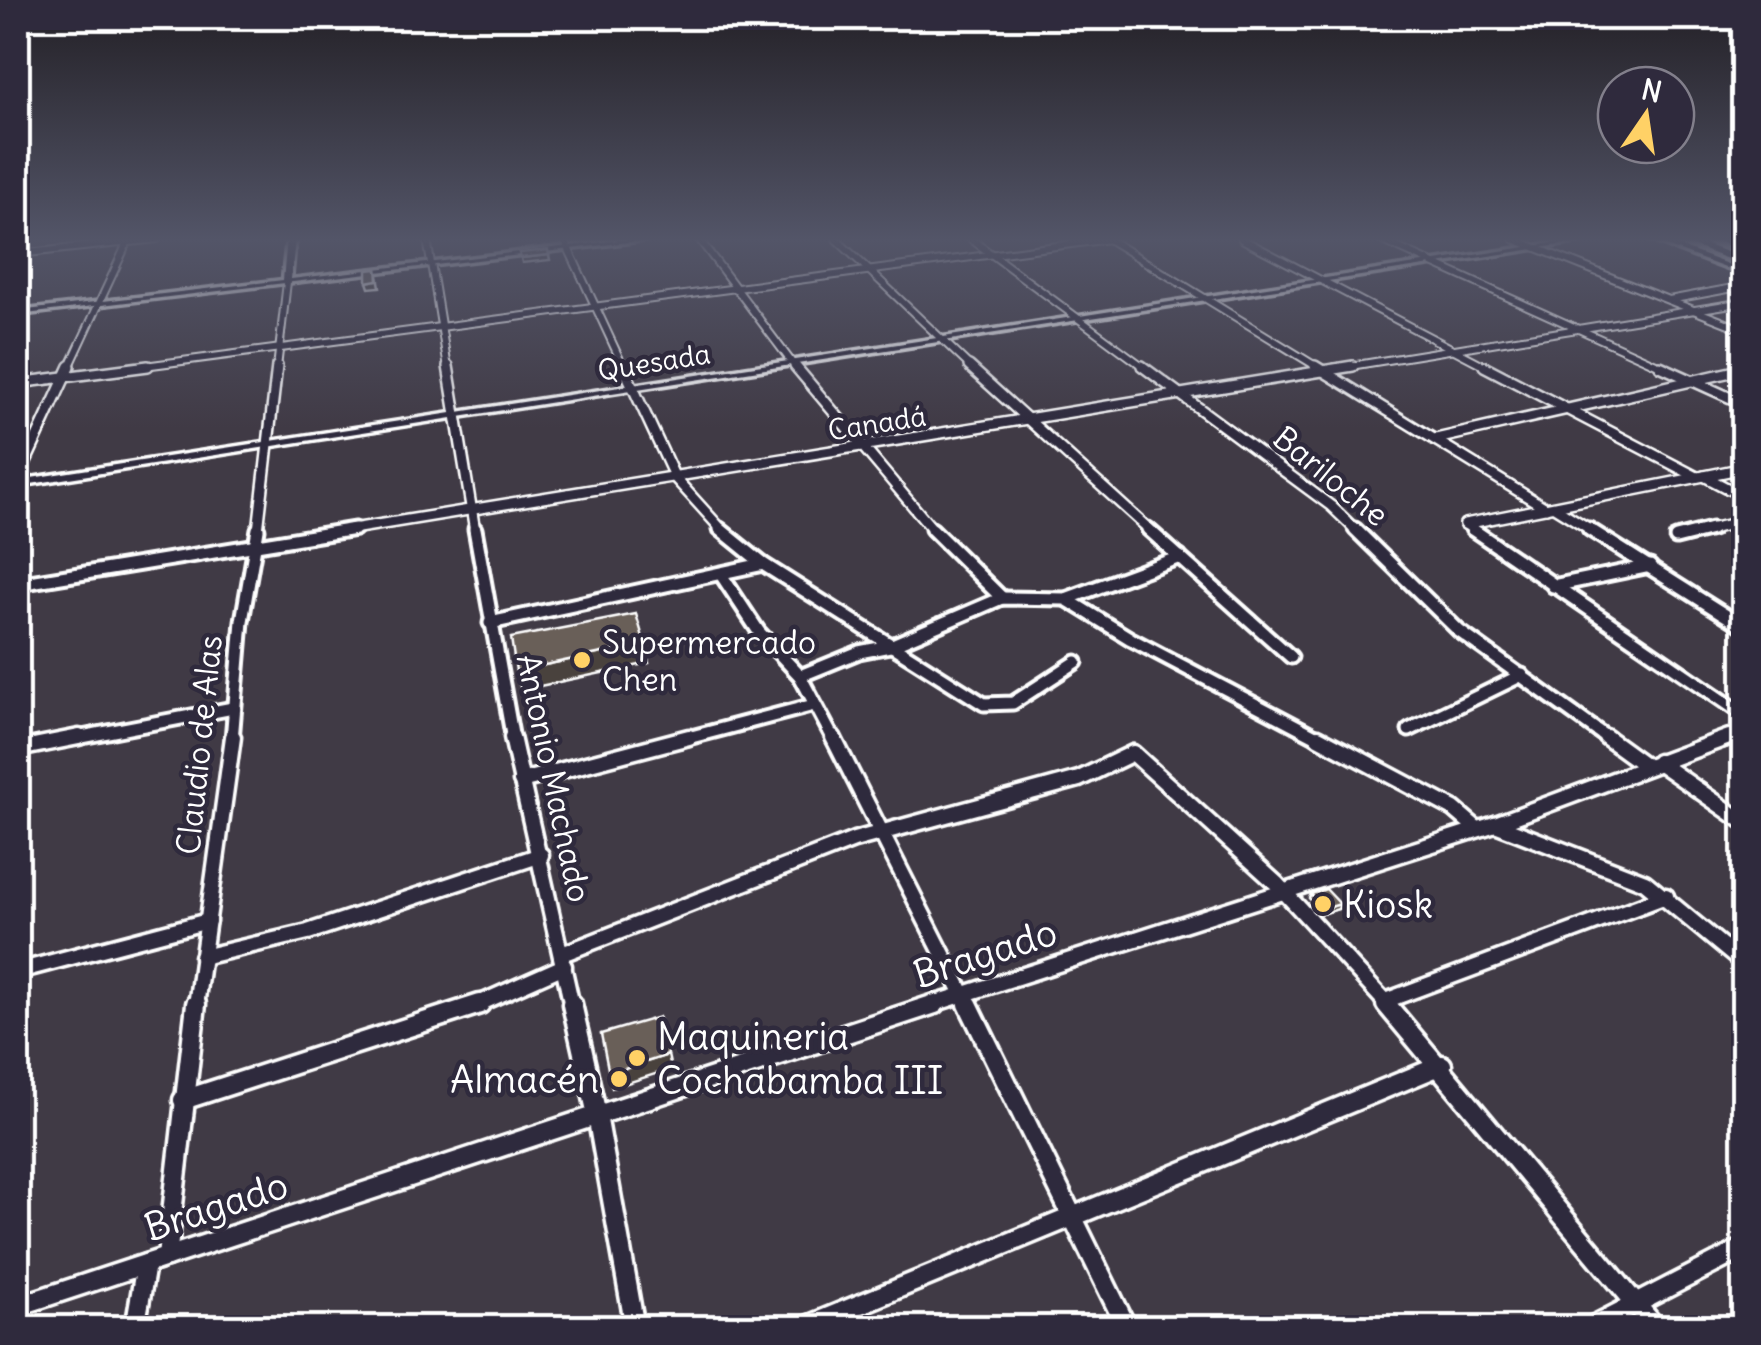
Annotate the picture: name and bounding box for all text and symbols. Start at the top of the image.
north arrow [1596,65,1696,165]
text: N [1638,71,1665,110]
street label: Quesada [595,335,713,389]
street label: Canadá [825,397,929,449]
street label: Bariloche [1265,417,1397,535]
place label: Supermercado Chen [602,622,816,700]
street label: Claudio de Alas [167,633,231,857]
marker: Supermercado Chen [571,649,593,671]
street label: Antonio Machado [508,650,600,906]
place label: Kiosk [1343,881,1433,928]
marker: Kiosk [1312,893,1334,915]
street label: Bragado [907,908,1063,998]
place label: Maquineria Cochabamba III [657,1013,943,1104]
marker: Maquineria Cochabamba III [626,1047,648,1069]
place label: Almacén [450,1056,599,1103]
marker: Almacén [608,1068,630,1090]
street label: Bragado [138,1161,294,1251]

